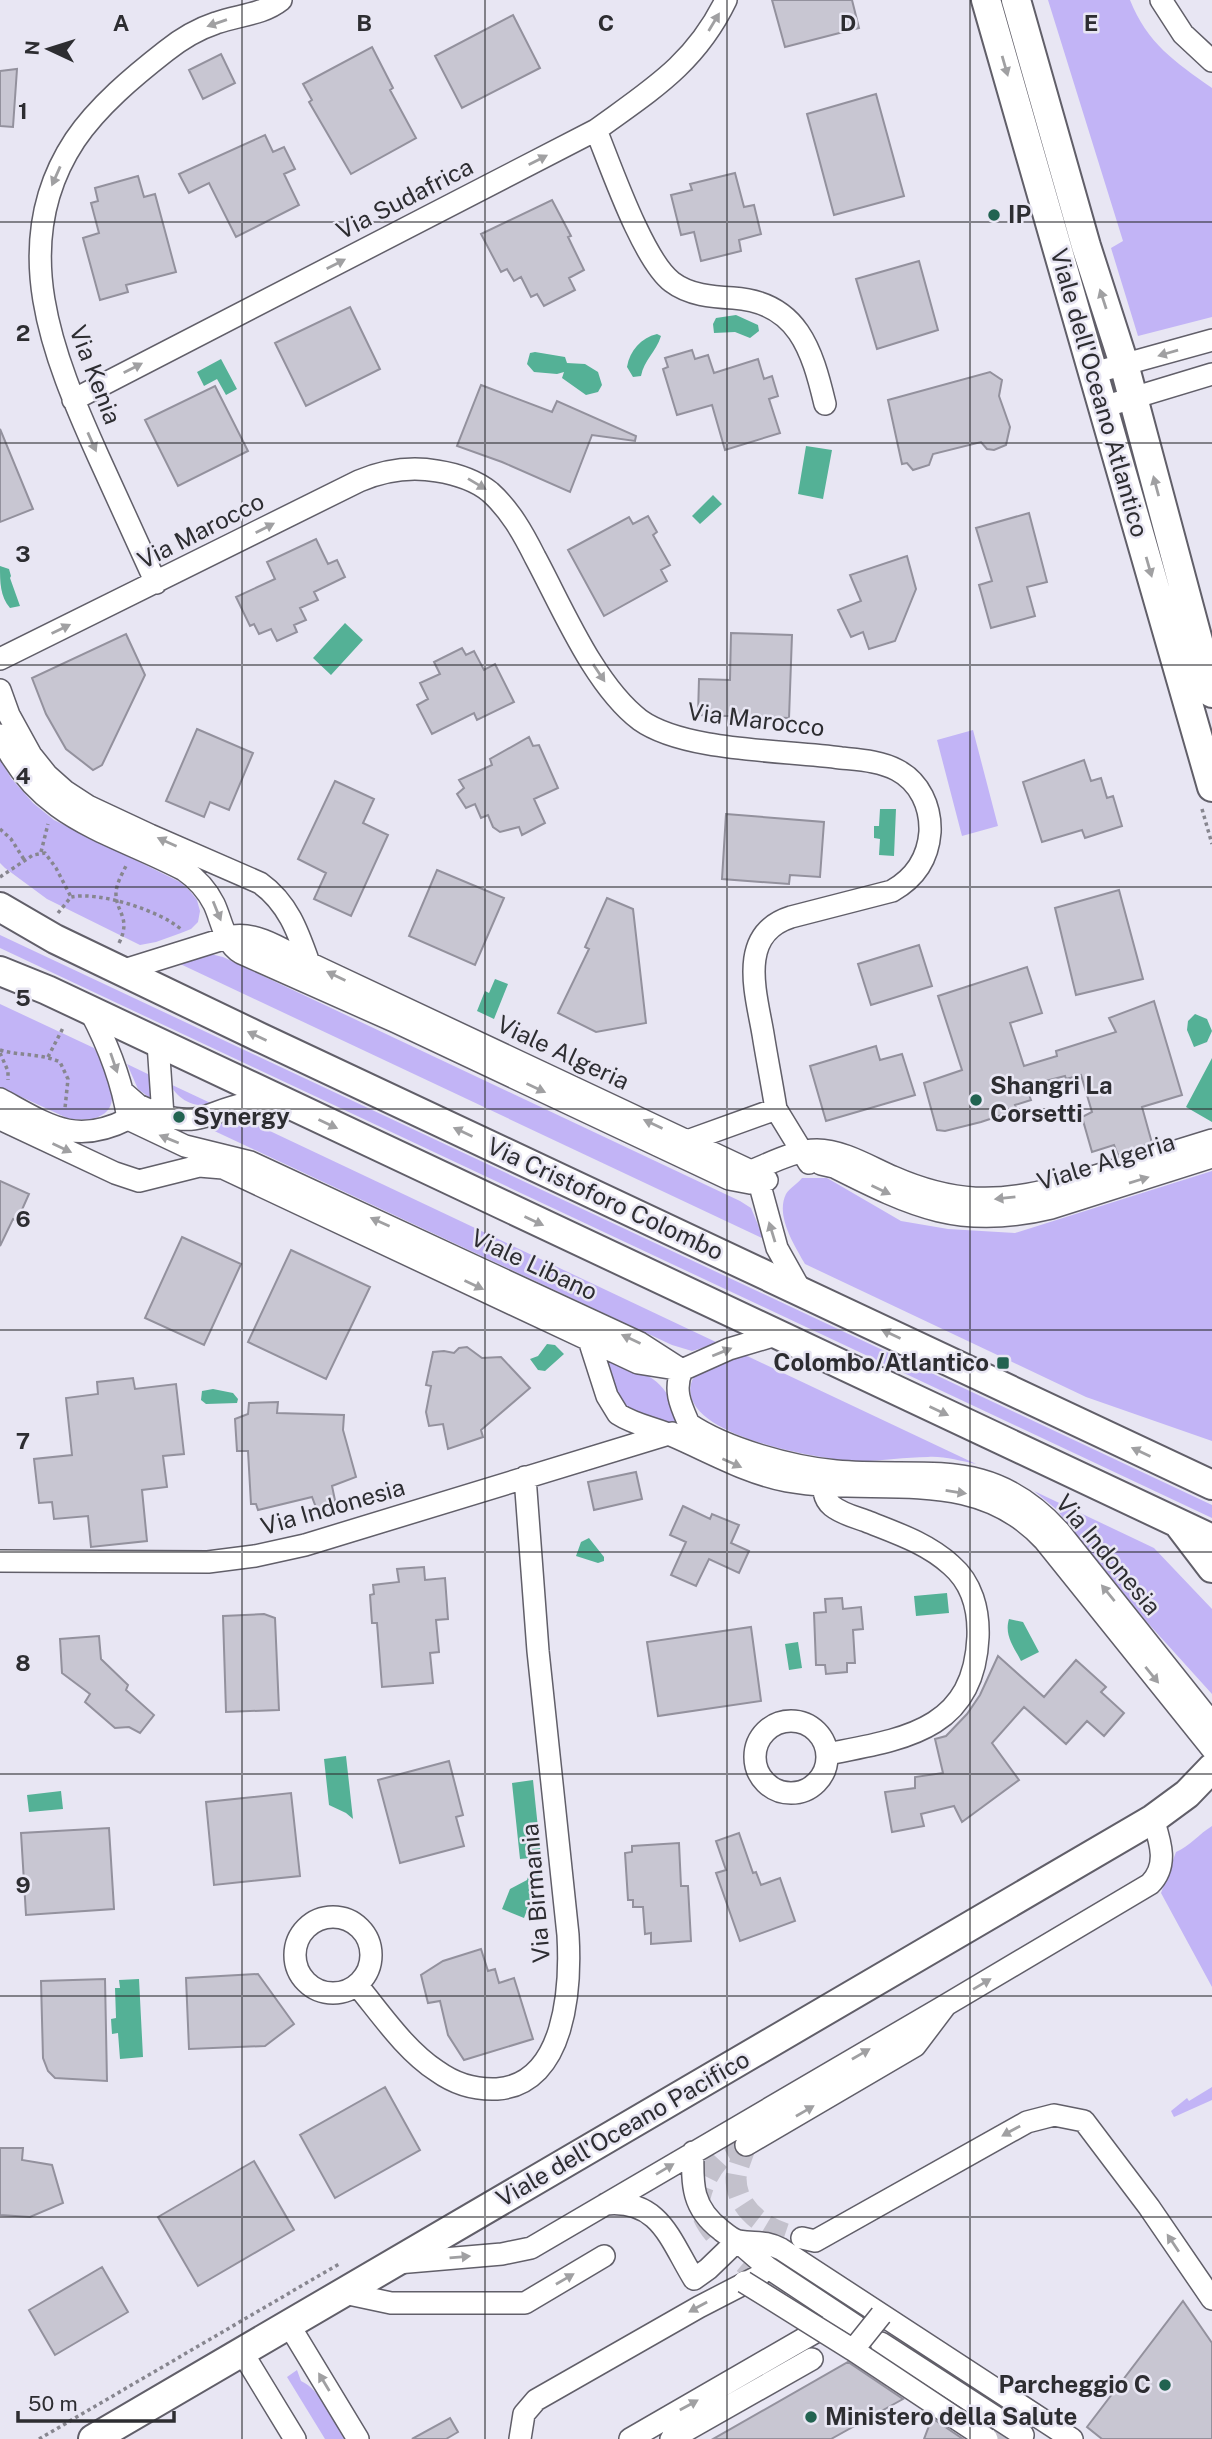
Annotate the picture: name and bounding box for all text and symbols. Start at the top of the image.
text: A [113,9,130,36]
text: B [356,9,372,36]
text: C [598,9,614,36]
text: D [840,9,856,36]
text: E [1084,9,1098,36]
one-way arrow [708,12,720,31]
north arrow [14,14,84,84]
one-way arrow [207,18,228,29]
text: N [21,40,44,56]
one-way arrow [1001,55,1011,76]
text: 1 [18,97,28,124]
street label: Via Sudafrica [332,152,477,244]
one-way arrow [528,155,548,166]
one-way arrow [50,166,62,186]
place label: IP [1008,200,1031,228]
marker: IP [986,207,1002,223]
street label: Viale dell'Oceano Atlantico [1045,245,1155,540]
one-way arrow [326,259,346,270]
one-way arrow [1097,289,1108,310]
text: 2 [16,319,30,346]
street label: Via Kenia [64,321,128,428]
one-way arrow [1157,348,1178,358]
one-way arrow [124,363,144,375]
one-way arrow [87,431,98,452]
one-way arrow [1150,474,1161,496]
one-way arrow [467,478,486,490]
street label: Via Marocco [133,486,268,574]
one-way arrow [255,523,275,534]
text: 3 [15,540,31,567]
one-way arrow [1144,556,1155,578]
one-way arrow [51,624,71,635]
one-way arrow [592,664,606,682]
street label: Via Marocco [686,697,826,741]
text: 4 [15,762,31,789]
one-way arrow [156,836,177,847]
one-way arrow [211,901,222,922]
one-way arrow [326,970,346,981]
text: 5 [15,984,31,1011]
street label: Viale Algeria [493,1009,634,1095]
one-way arrow [247,1030,267,1042]
one-way arrow [108,1053,119,1074]
place label: Shangri La Corsetti [990,1071,1113,1127]
one-way arrow [526,1082,546,1094]
marker: Shangri La Corsetti [968,1092,984,1108]
place label: Synergy [193,1102,290,1130]
marker: Synergy [171,1109,187,1125]
one-way arrow [318,1118,338,1130]
one-way arrow [643,1118,663,1129]
one-way arrow [453,1127,473,1138]
street label: Viale Algeria [1033,1127,1178,1195]
street label: Via Cristoforo Colombo [483,1131,728,1265]
one-way arrow [159,1134,180,1145]
one-way arrow [52,1142,72,1153]
one-way arrow [1129,1174,1150,1184]
one-way arrow [871,1184,891,1196]
one-way arrow [994,1193,1016,1204]
text: 6 [15,1205,31,1232]
one-way arrow [524,1215,544,1227]
one-way arrow [370,1216,391,1227]
one-way arrow [767,1222,777,1243]
street label: Viale Libano [467,1223,602,1306]
one-way arrow [464,1280,484,1291]
one-way arrow [880,1328,901,1339]
one-way arrow [621,1333,641,1345]
one-way arrow [711,1347,732,1358]
place label: Colombo/Atlantico [773,1348,989,1376]
marker: Colombo/Atlantico [995,1355,1011,1371]
one-way arrow [929,1406,950,1417]
text: 7 [16,1427,30,1454]
one-way arrow [1131,1446,1151,1457]
one-way arrow [722,1457,742,1469]
street label: Via Indonesia [258,1472,408,1540]
one-way arrow [945,1487,967,1498]
street label: Via Indonesia [1050,1489,1167,1620]
one-way arrow [1101,1584,1116,1602]
text: 8 [15,1649,31,1676]
one-way arrow [1144,1667,1159,1684]
street label: Via Birmania [515,1822,555,1964]
text: 9 [15,1871,31,1898]
one-way arrow [972,1977,991,1990]
street label: Viale dell'Oceano Pacifico [491,2044,754,2212]
one-way arrow [852,2048,871,2060]
one-way arrow [795,2105,814,2117]
one-way arrow [1001,2125,1021,2137]
one-way arrow [655,2163,674,2175]
one-way arrow [1167,2233,1180,2252]
one-way arrow [449,2252,471,2263]
one-way arrow [555,2273,574,2286]
one-way arrow [689,2301,708,2313]
place label: Parcheggio C [998,2370,1151,2398]
one-way arrow [317,2372,330,2391]
marker: Parcheggio C [1157,2377,1173,2393]
scale bar [18,2380,173,2424]
text: 50 m [28,2391,78,2416]
one-way arrow [680,2399,699,2411]
place label: Ministero della Salute [825,2402,1077,2430]
marker: Ministero della Salute [803,2409,819,2425]

